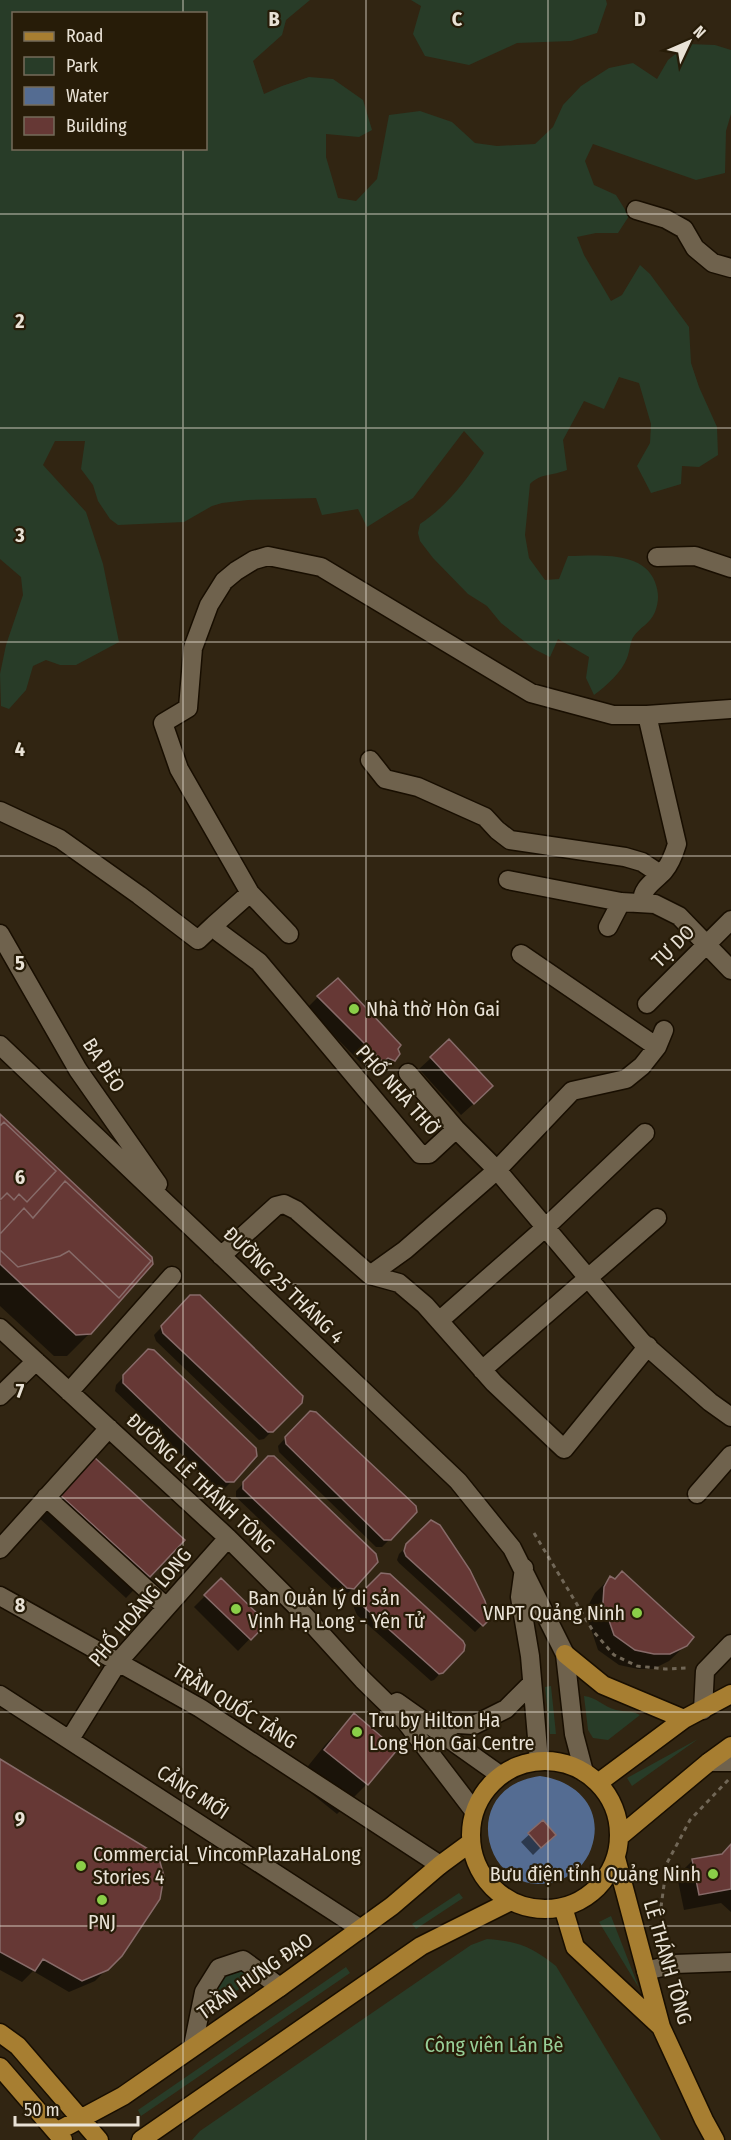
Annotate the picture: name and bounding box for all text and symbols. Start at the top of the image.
text: B [268,7,280,31]
text: C [452,7,463,31]
text: D [634,7,646,31]
legend [12,12,207,150]
north arrow [659,12,719,72]
text: N [689,22,710,42]
text: Road [66,25,103,47]
text: Park [66,55,99,77]
text: Water [66,85,109,107]
text: Building [66,115,127,137]
text: 2 [14,309,25,333]
text: 3 [14,523,25,547]
text: 4 [15,737,25,761]
street label: TỰ DO [647,920,699,972]
text: 5 [15,951,25,975]
place label: Nhà thờ Hòn Gai [366,997,500,1021]
marker: Nhà thờ Hòn Gai [347,1002,361,1016]
street label: BA ĐÈO [78,1033,130,1097]
street label: PHỐ NHÀ THỜ [351,1038,446,1140]
text: 6 [15,1165,25,1189]
street label: ĐƯỜNG 25 THÁNG 4 [219,1222,349,1349]
text: 7 [16,1379,25,1403]
street label: ĐƯỜNG LÊ THÁNH TÔNG [122,1408,280,1558]
street label: PHỐ HOÀNG LONG [82,1542,197,1671]
place label: Ban Quản lý di sản Vịnh Hạ Long - Yên Tử [248,1586,426,1633]
text: 8 [15,1593,26,1617]
place label: VNPT Quảng Ninh [483,1601,625,1625]
marker: Ban Quản lý di sản Vịnh Hạ Long - Yên Tử [229,1602,243,1616]
marker: VNPT Quảng Ninh [630,1606,644,1620]
street label: TRẦN QUỐC TẢNG [169,1657,302,1754]
place label: Tru by Hilton Ha Long Hon Gai Centre [369,1708,534,1755]
marker: Tru by Hilton Ha Long Hon Gai Centre [350,1725,364,1739]
street label: CẢNG MỚI [152,1759,234,1824]
text: 9 [15,1807,25,1831]
place label: Commercial_VincomPlazaHaLong Stories 4 [93,1842,361,1889]
marker: Commercial_VincomPlazaHaLong Stories 4 [74,1859,88,1873]
place label: Bưu điện tỉnh Quảng Ninh [490,1862,701,1886]
marker: Bưu điện tỉnh Quảng Ninh [706,1867,720,1881]
marker: PNJ [95,1893,109,1907]
street label: LÊ THÁNH TÔNG [639,1897,697,2027]
place label: PNJ [88,1910,116,1934]
street label: TRẦN HƯNG ĐẠO [192,1926,317,2025]
park label: Công viên Lán Bè [425,2033,563,2057]
scale bar [15,2089,138,2127]
text: 50 m [24,2099,60,2121]

